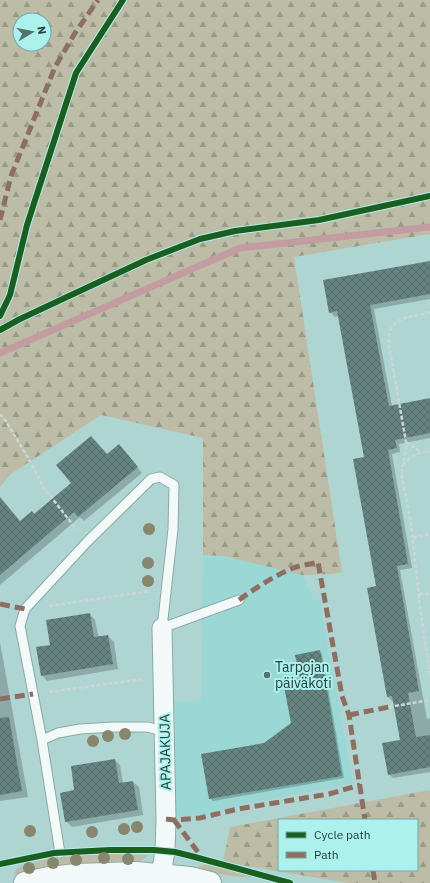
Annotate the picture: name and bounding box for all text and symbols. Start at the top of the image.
north arrow [12,12,52,52]
text: N [34,25,49,35]
place label: Tarpojan päiväkoti [275,658,332,692]
marker: Tarpojan päiväkoti [262,670,272,680]
street label: APAJAKUJA [155,714,175,790]
legend [278,819,418,871]
text: Cycle path [314,827,371,842]
text: Path [314,847,339,862]

